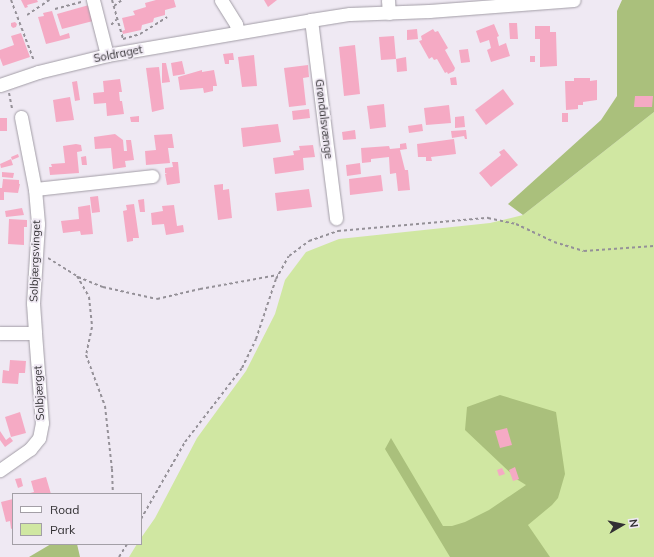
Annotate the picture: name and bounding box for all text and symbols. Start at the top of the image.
street label: Soldraget [93,43,143,65]
street label: Grøndalsvænge [313,78,335,160]
street label: Solbjærgsvinget [27,220,43,302]
street label: Solbjærget [31,365,47,421]
legend [12,493,142,545]
text: Road [50,502,79,517]
north arrow [602,505,642,545]
text: N [626,518,641,528]
text: Park [50,522,75,537]

